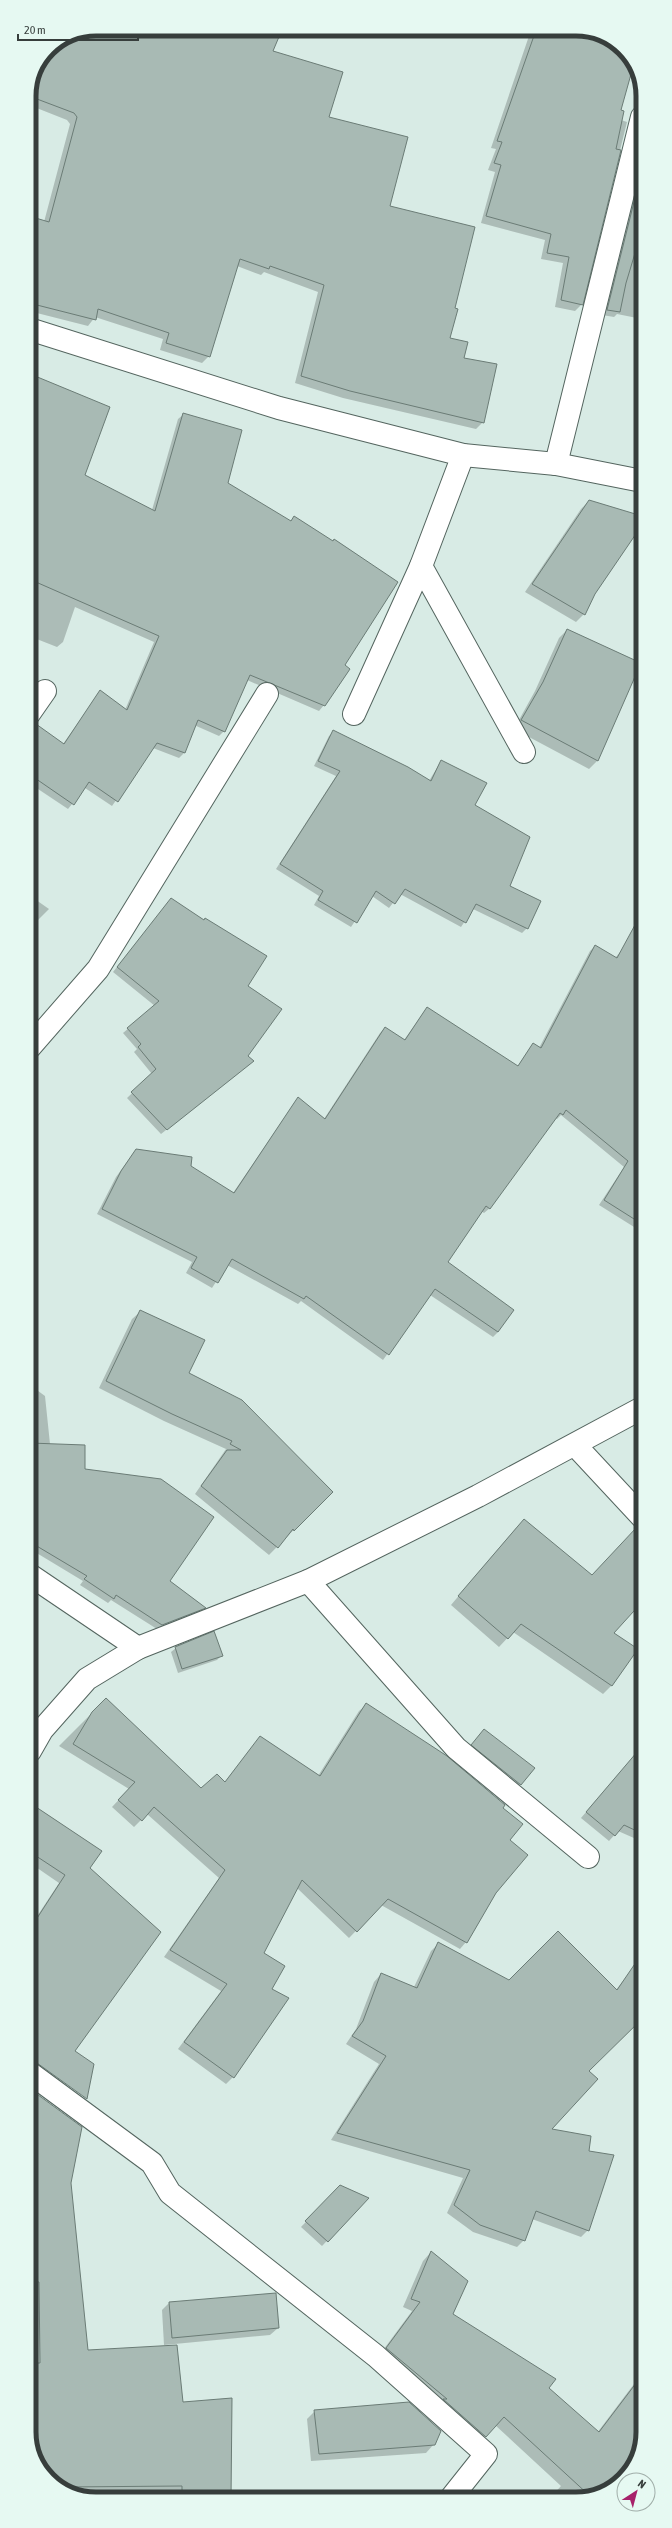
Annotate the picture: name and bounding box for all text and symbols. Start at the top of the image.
scale bar [18,16,138,42]
text: 20 m [24,23,46,37]
north arrow [616,2472,656,2512]
text: N [636,2477,648,2491]

